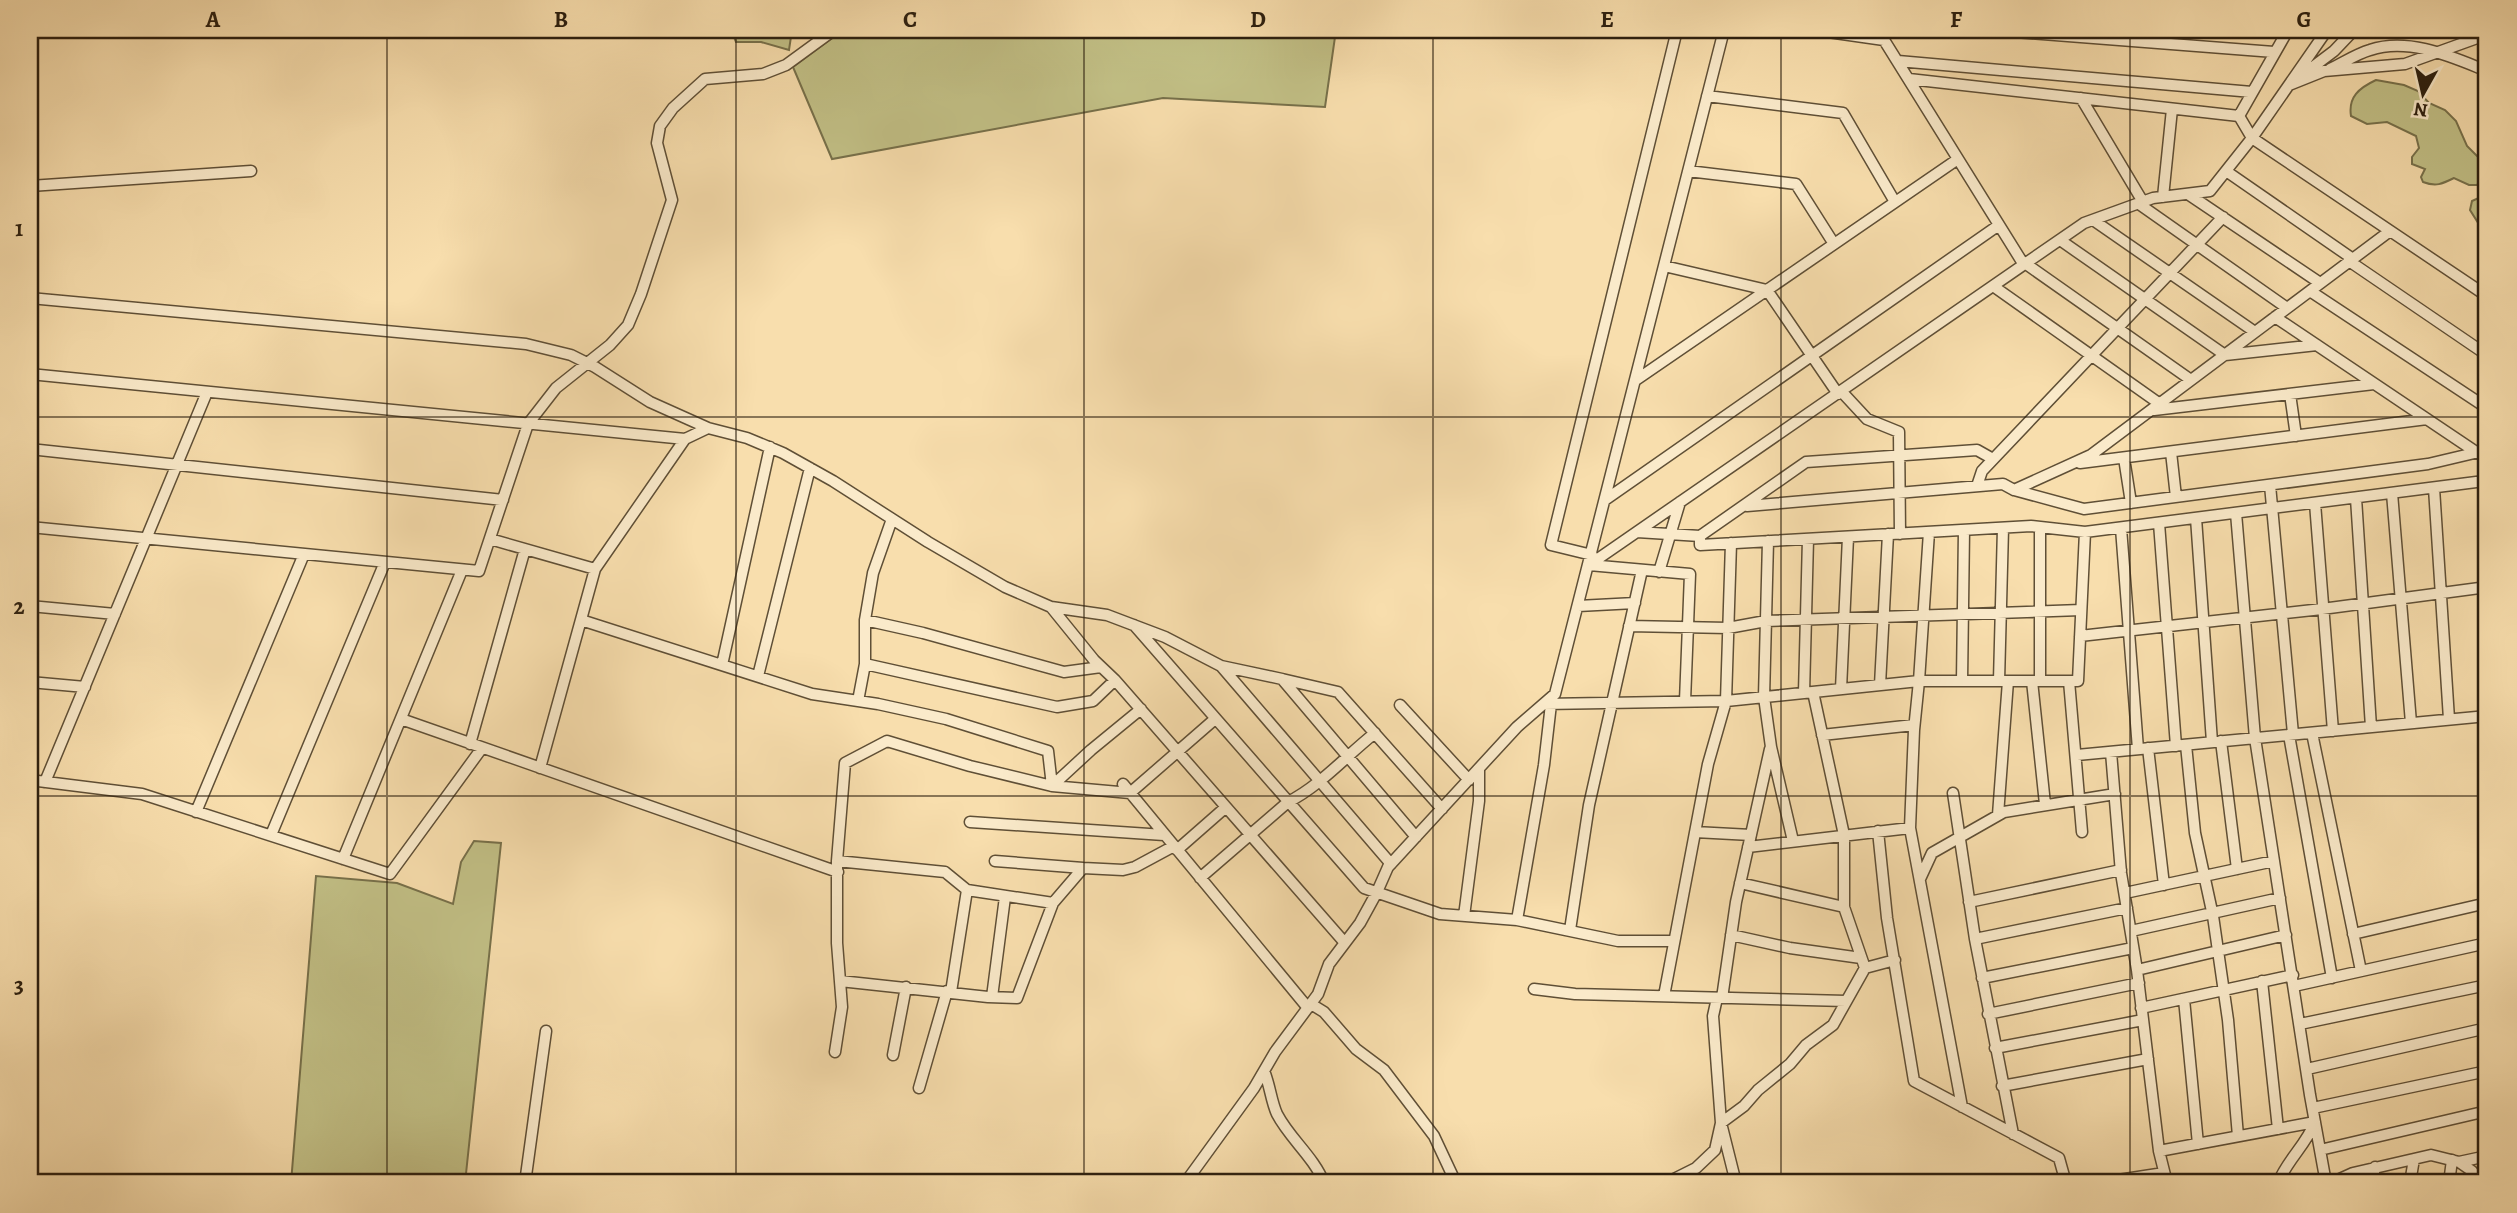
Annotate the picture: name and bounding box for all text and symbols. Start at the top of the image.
text: A [205,4,221,35]
text: B [554,4,568,35]
text: C [903,4,917,35]
text: D [1250,4,1266,35]
text: E [1600,4,1614,35]
text: F [1950,4,1963,35]
text: G [2296,4,2312,35]
north arrow [2388,60,2458,130]
text: N [2412,96,2429,124]
text: 1 [15,213,23,244]
text: 2 [13,591,25,622]
text: 3 [14,970,24,1001]

